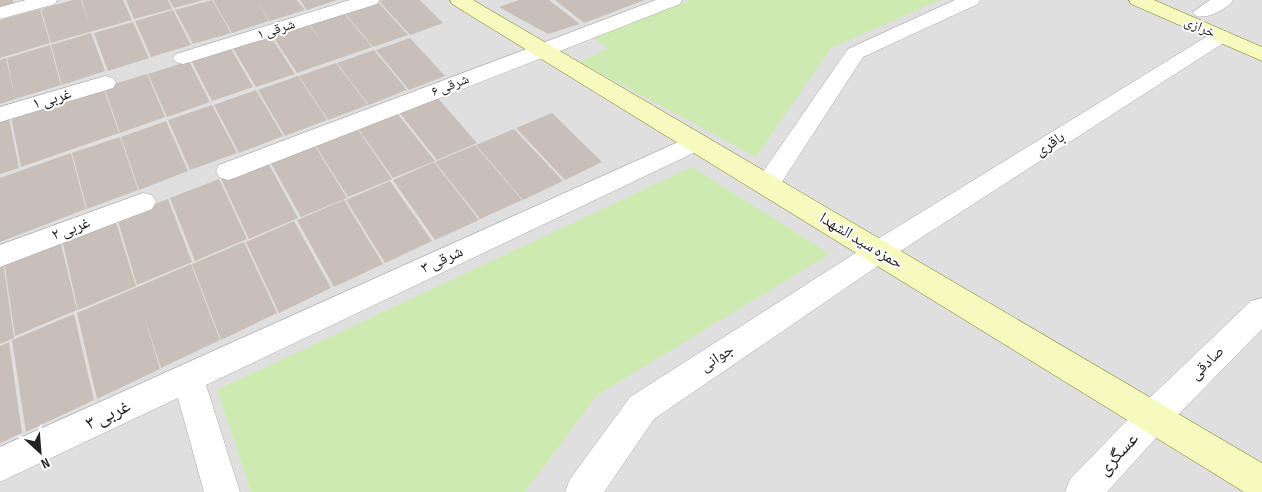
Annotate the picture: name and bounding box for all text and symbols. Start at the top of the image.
street label: خرازی [1182,13,1218,41]
street label: ۱ شرقی [255,15,297,43]
street label: ۶ شرقی [429,70,471,100]
street label: ۱ غربی [30,84,74,114]
street label: باقری [1032,128,1068,160]
street label: حمزه سید الشهدا [816,209,906,273]
street label: ۲ غربی [49,213,93,245]
street label: ۳ شرقی [418,242,466,278]
street label: جوانی [696,340,738,376]
street label: صادقی [1186,342,1228,384]
street label: ۳ غربی [82,394,135,435]
north arrow [15,427,65,477]
street label: عسگری [1092,427,1144,480]
text: N [38,454,53,473]

